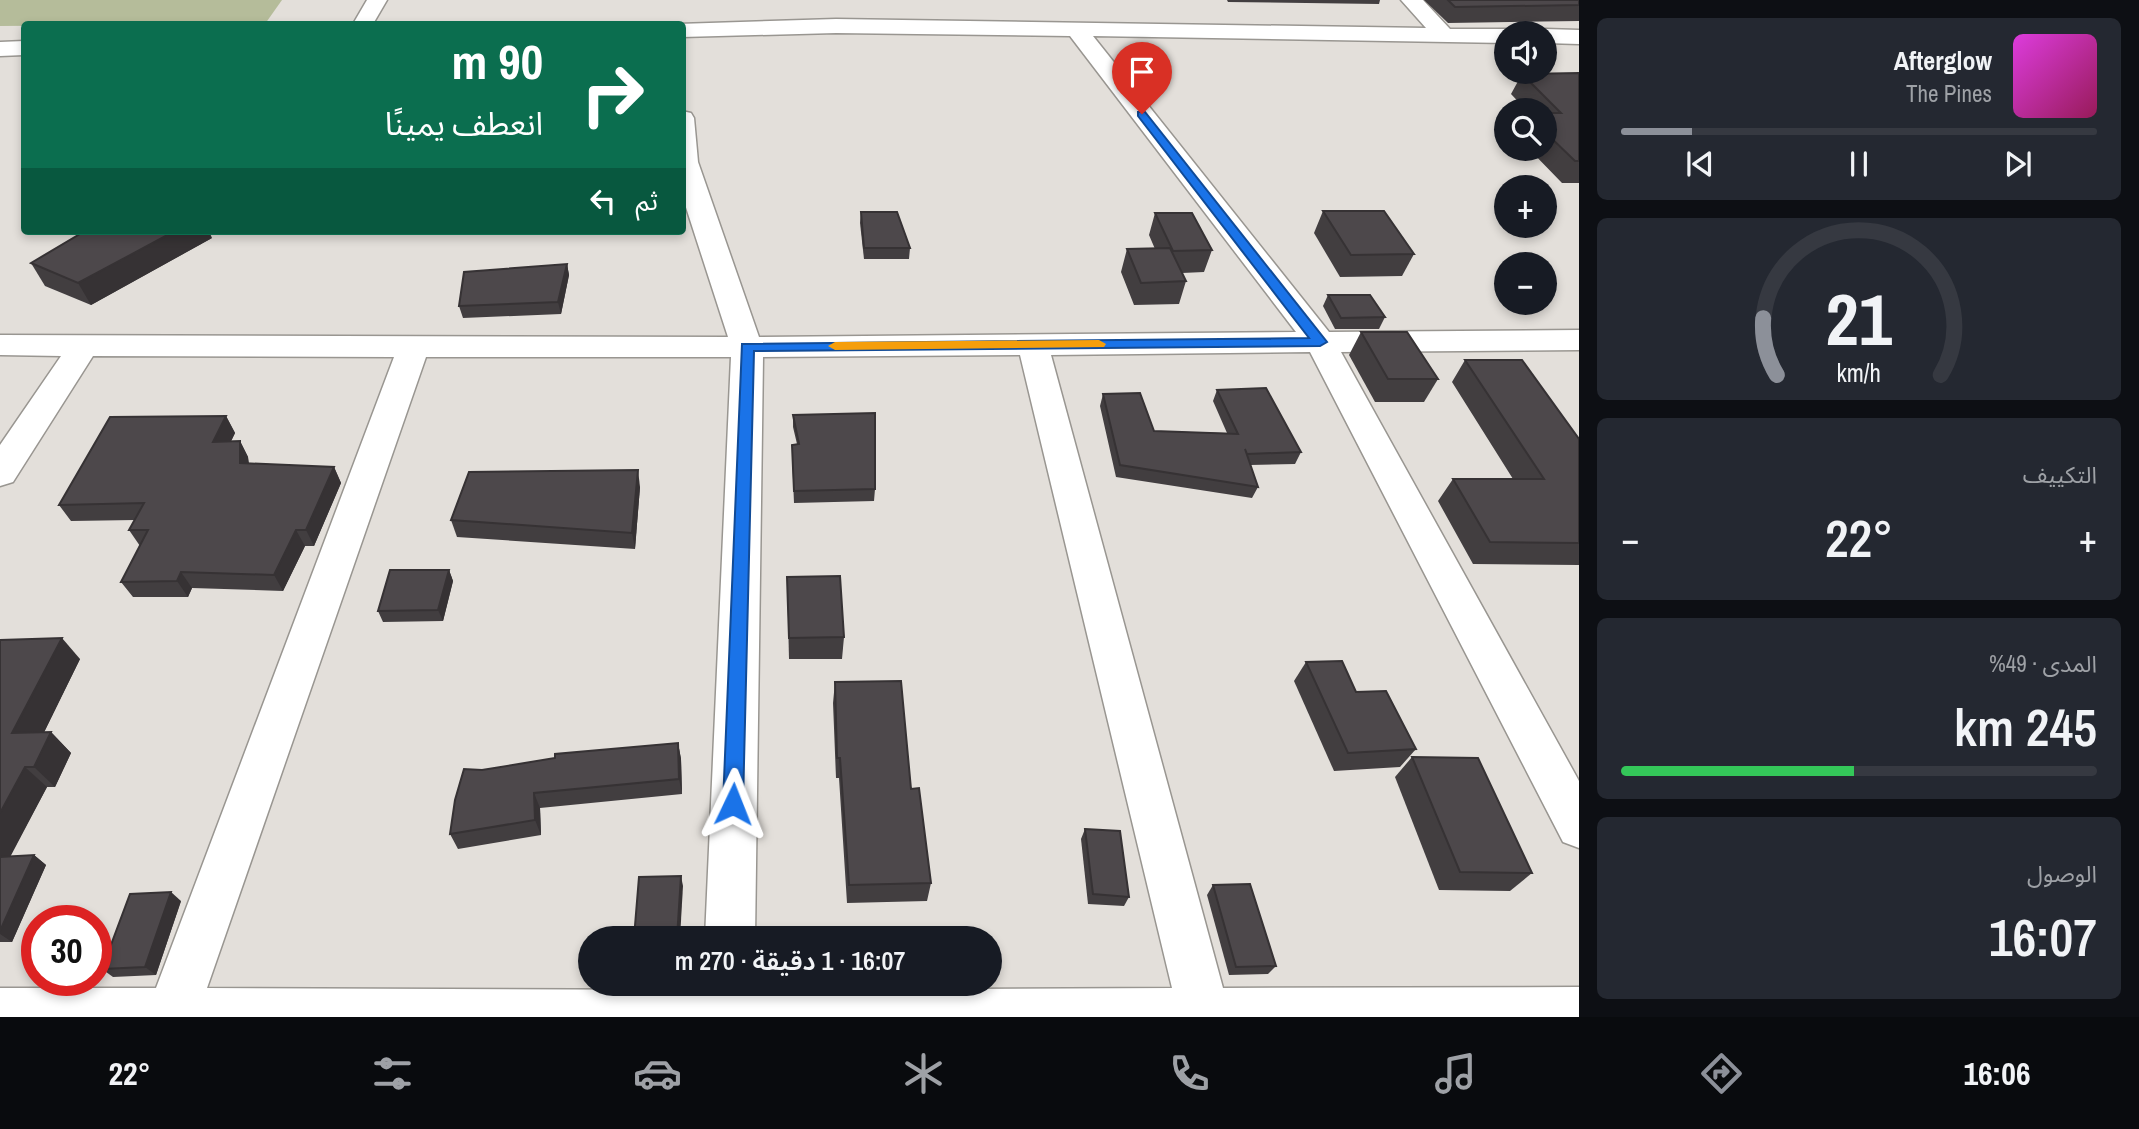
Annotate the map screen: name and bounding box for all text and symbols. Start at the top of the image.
map controls [1494,21,1557,315]
button: sound [1494,21,1557,84]
text: 90 m [451,28,543,94]
pin [1112,42,1172,114]
text: Afterglow [1894,43,1992,78]
icon: right [567,49,658,140]
icon: arrive [1123,53,1161,91]
text: The Pines [1906,78,1992,109]
button: search [1494,98,1557,161]
text: انعطف يمينًا [385,102,543,145]
icon: previous [1681,145,1719,183]
icon: pause [1840,145,1878,183]
icon: next [1999,145,2037,183]
button: + [1494,175,1557,238]
icon: left [584,182,622,220]
text: ثم [636,183,658,218]
button: − [1494,252,1557,315]
text: 21 [1826,270,1893,368]
text: km/h [1837,356,1881,390]
text: التكييف [2023,459,2097,490]
text: 22° [1825,503,1893,573]
text: − [1621,513,1639,564]
text: + [2079,513,2097,564]
text: المدى · 49% [1989,648,2097,679]
text: 245 km [1954,692,2097,762]
position arrow [696,767,770,841]
text: الوصول [2027,858,2097,889]
text: 16:07 [1989,902,2097,972]
speed limit sign: 30 [21,905,112,996]
text: 16:07 · 1 دقيقة · 270 m [675,943,905,978]
icon: filters [368,1049,417,1098]
icon: car [633,1049,682,1098]
icon: climate [899,1049,948,1098]
icon: phone [1165,1049,1214,1098]
icon: music [1431,1049,1480,1098]
icon: directions [1697,1049,1746,1098]
text: 22° [109,1052,151,1095]
text: 16:06 [1963,1052,2031,1095]

